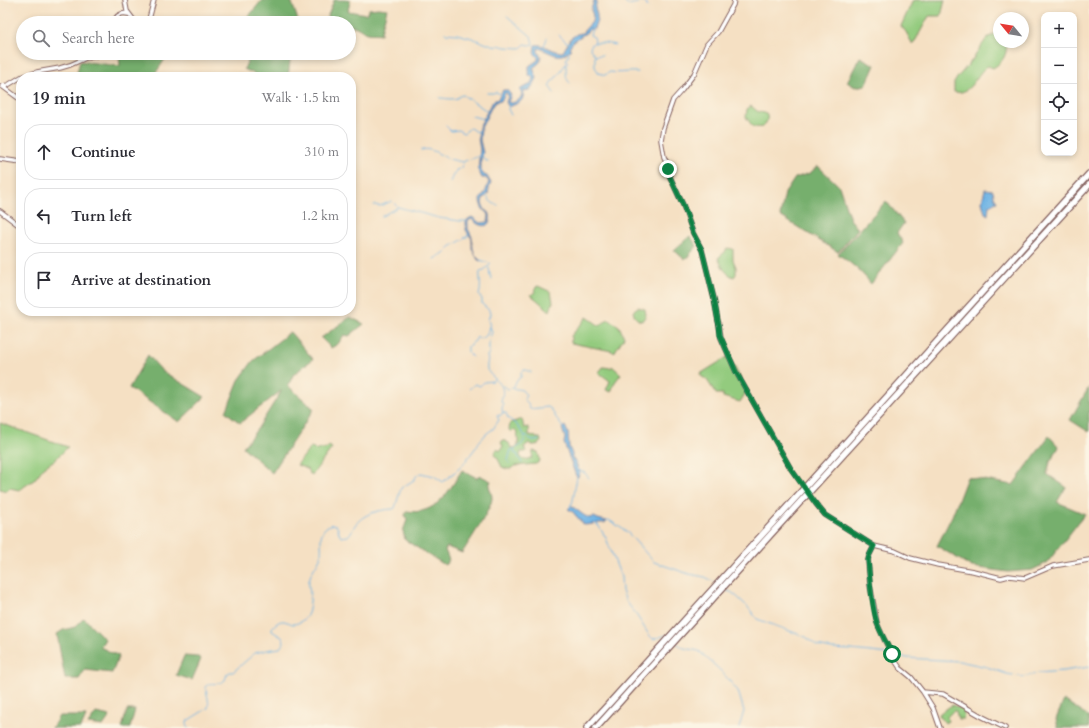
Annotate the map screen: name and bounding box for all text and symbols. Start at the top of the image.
north arrow [993,12,1029,48]
map controls [1041,12,1077,156]
button: + [1041,12,1077,48]
search box [16,16,356,60]
icon: search [30,27,52,49]
text: Search here [62,28,135,48]
button: − [1041,48,1077,84]
button: locate [1041,84,1077,120]
text: 19 min [32,87,86,110]
text: Walk · 1.5 km [261,89,340,107]
button: layers [1041,120,1077,156]
icon: ahead [33,141,55,163]
text: Continue [71,142,136,162]
text: 310 m [305,143,339,161]
route end [659,160,677,178]
icon: left [33,205,55,227]
text: Turn left [71,206,132,226]
text: 1.2 km [301,207,339,225]
icon: arrive [33,269,55,291]
text: Arrive at destination [71,270,211,290]
route start [883,645,901,663]

